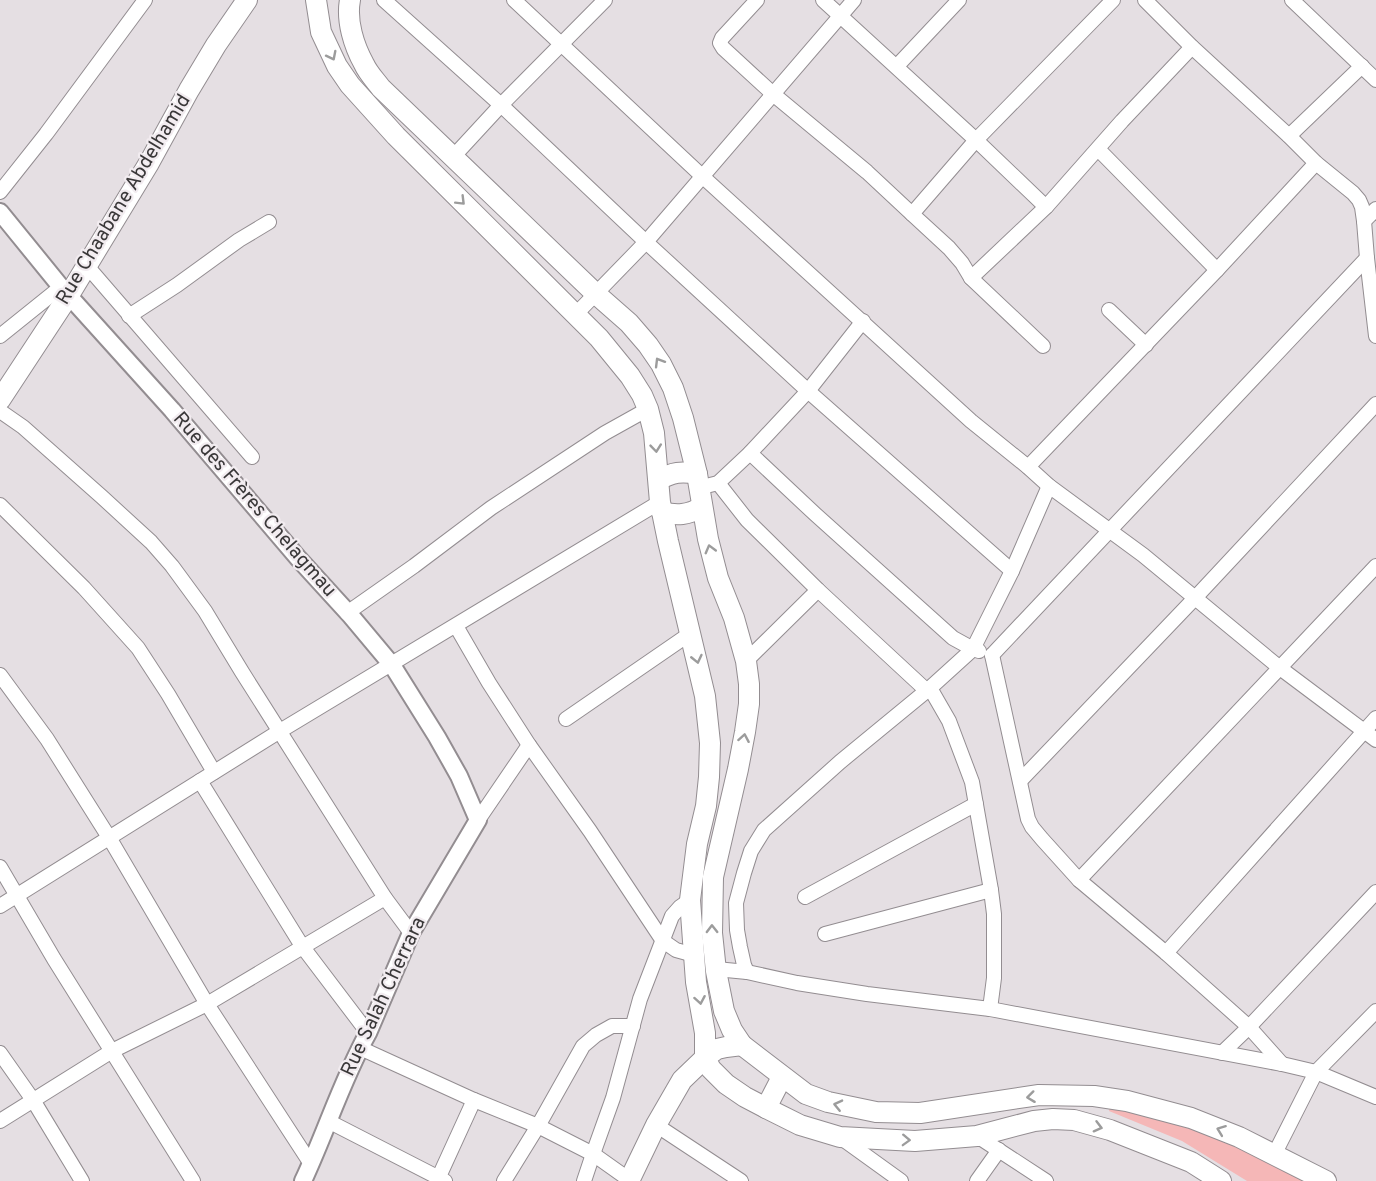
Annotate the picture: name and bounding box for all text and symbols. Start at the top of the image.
one-way arrow [324,49,336,60]
street label: Rue Chaabane Abdelhamid [51,90,197,310]
one-way arrow [454,194,465,204]
one-way arrow [654,358,666,368]
street label: Rue des Frères Chelagmau [166,407,342,603]
one-way arrow [649,443,662,452]
one-way arrow [705,544,718,554]
one-way arrow [690,654,703,664]
one-way arrow [737,733,750,743]
street label: Rue Salah Cherrara [336,913,432,1081]
one-way arrow [706,925,718,934]
one-way arrow [693,996,705,1005]
one-way arrow [1026,1090,1036,1102]
one-way arrow [833,1099,843,1112]
one-way arrow [1092,1120,1103,1132]
one-way arrow [1216,1125,1227,1137]
one-way arrow [901,1134,910,1146]

